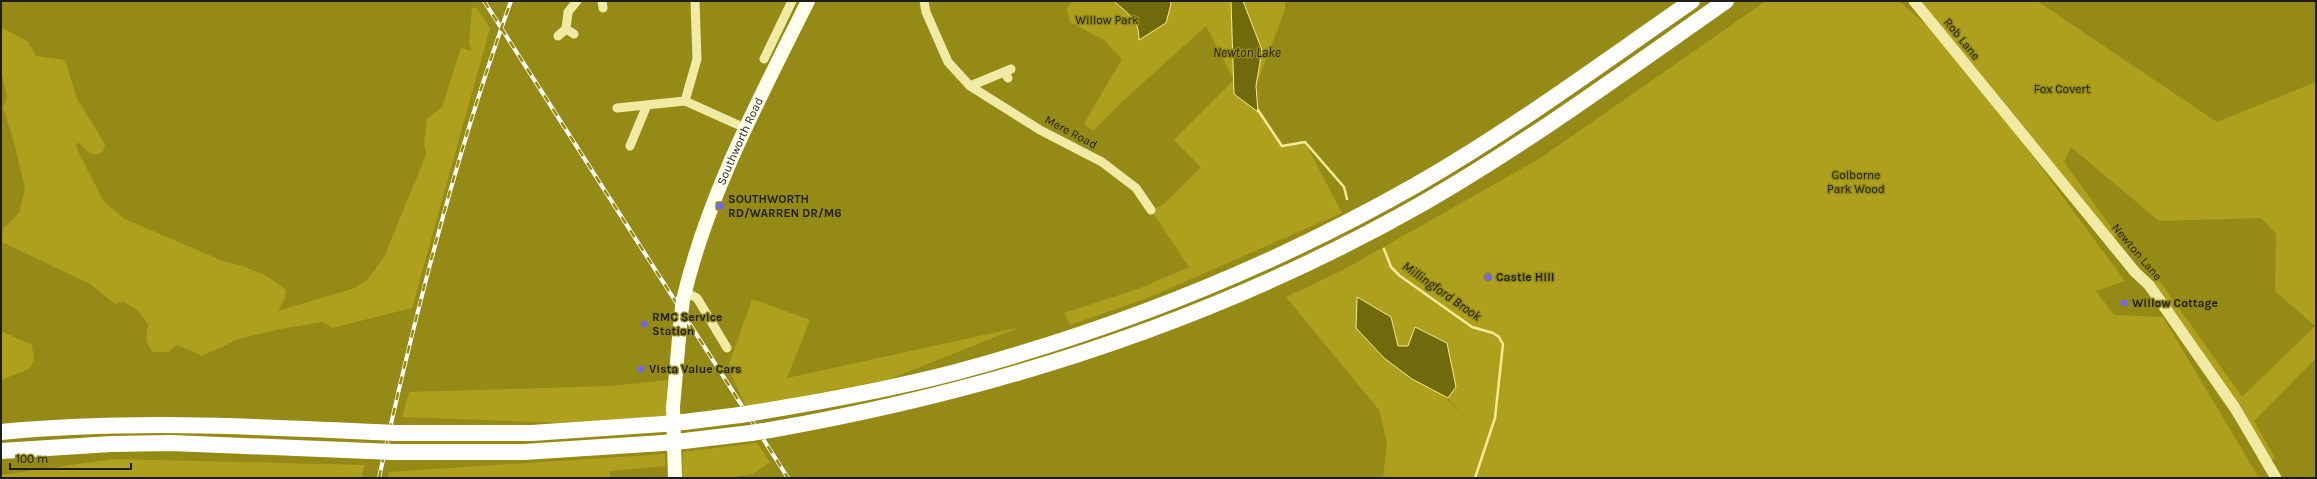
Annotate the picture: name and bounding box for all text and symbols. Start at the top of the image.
park label: Willow Park [1075,13,1139,27]
street label: Rob Lane [1941,15,1983,63]
water label: Newton Lake [1213,45,1281,60]
park label: Fox Covert [2034,82,2091,96]
street label: Southworth Road [714,95,766,187]
street label: Mere Road [1042,112,1100,152]
park label: Golborne Park Wood [1827,168,1885,196]
place label: SOUTHWORTH RD/WARREN DR/M6 [728,192,842,220]
marker: SOUTHWORTH RD/WARREN DR/M6 [715,201,725,211]
street label: Newton Lane [2109,221,2165,283]
water label: Millingford Brook [1400,258,1485,324]
place label: Castle Hill [1496,270,1554,284]
marker: Castle Hill [1483,272,1493,282]
place label: Willow Cottage [2132,296,2218,310]
marker: Willow Cottage [2119,298,2129,308]
place label: RMC Service Station [652,310,722,338]
marker: RMC Service Station [639,319,649,329]
place label: Vista Value Cars [649,362,741,376]
marker: Vista Value Cars [636,364,646,374]
scale bar [10,445,131,471]
text: 100 m [16,452,48,466]

